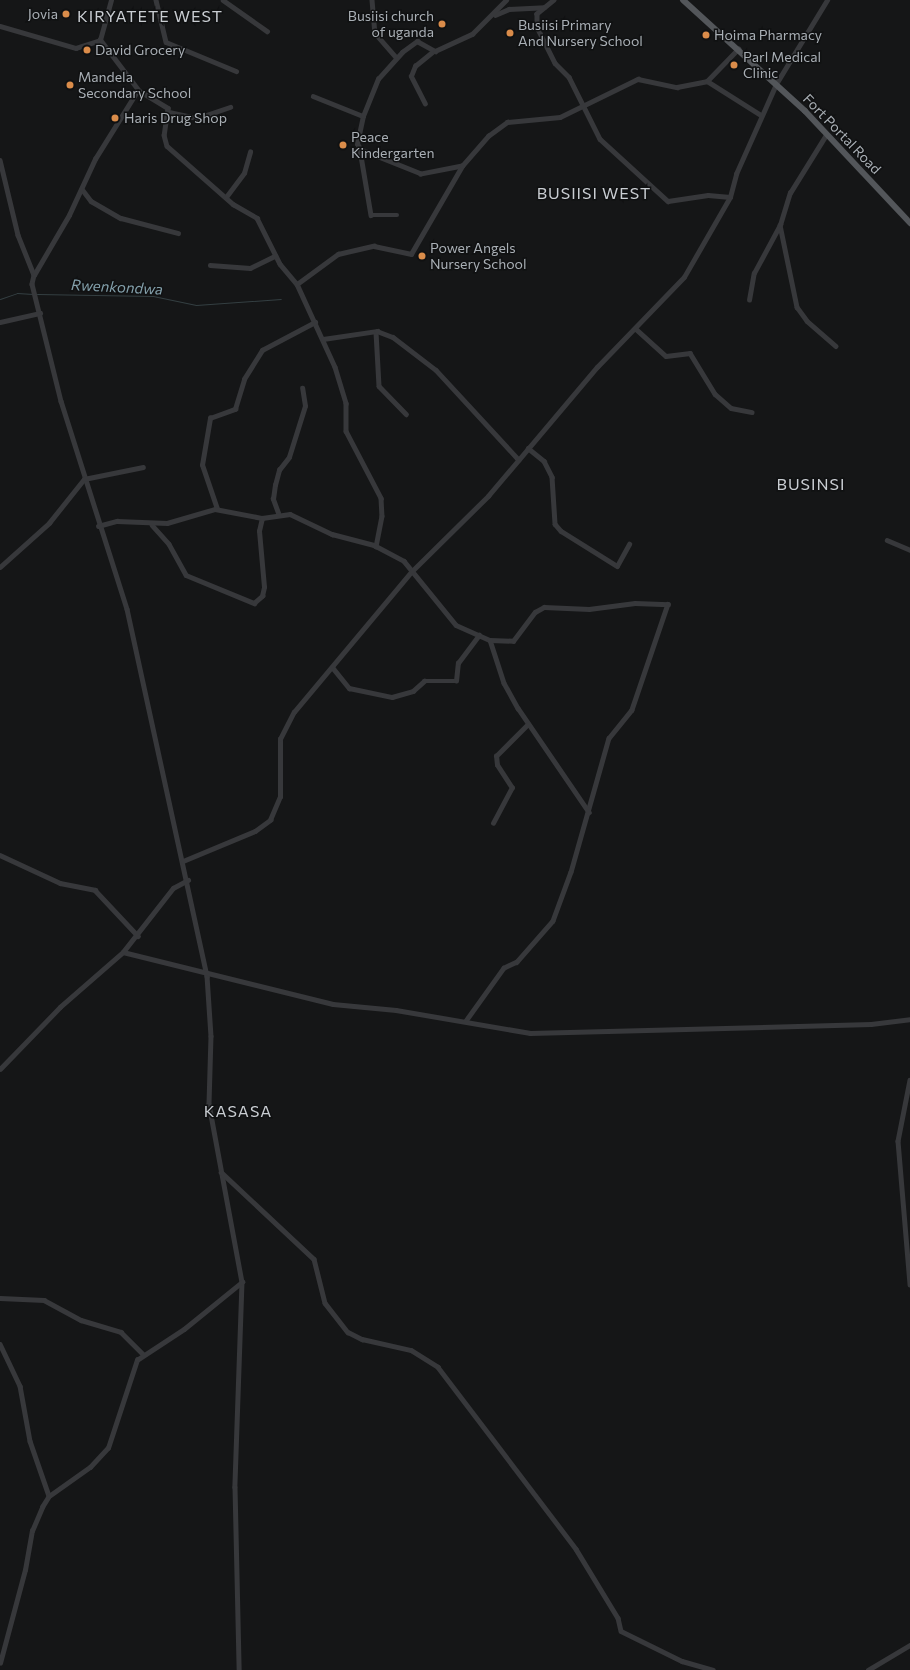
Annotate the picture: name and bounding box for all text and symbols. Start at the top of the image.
place label: Jovia [28,6,58,22]
district label: KIRYATETE WEST [77,6,223,26]
place label: Busiisi church of uganda [348,8,434,40]
marker: Jovia [61,9,71,19]
place label: Busiisi Primary And Nursery School [518,17,643,50]
marker: Busiisi church of uganda [437,19,447,29]
place label: Hoima Pharmacy [714,27,822,43]
marker: Busiisi Primary And Nursery School [505,28,515,38]
marker: Hoima Pharmacy [701,30,711,40]
place label: David Grocery [95,42,185,58]
marker: David Grocery [82,45,92,55]
place label: Parl Medical Clinic [743,49,821,82]
marker: Parl Medical Clinic [728,59,740,71]
place label: Mandela Secondary School [78,69,191,102]
marker: Mandela Secondary School [65,80,75,90]
street label: Fort Portal Road [800,91,884,177]
place label: Haris Drug Shop [124,110,227,126]
marker: Haris Drug Shop [109,112,121,124]
place label: Peace Kindergarten [351,129,435,162]
marker: Peace Kindergarten [338,140,348,150]
district label: BUSIISI WEST [537,183,651,203]
place label: Power Angels Nursery School [430,240,526,272]
marker: Power Angels Nursery School [417,251,427,261]
water label: Rwenkondwa [71,276,163,298]
district label: BUSINSI [777,474,845,494]
district label: KASASA [204,1101,272,1121]

